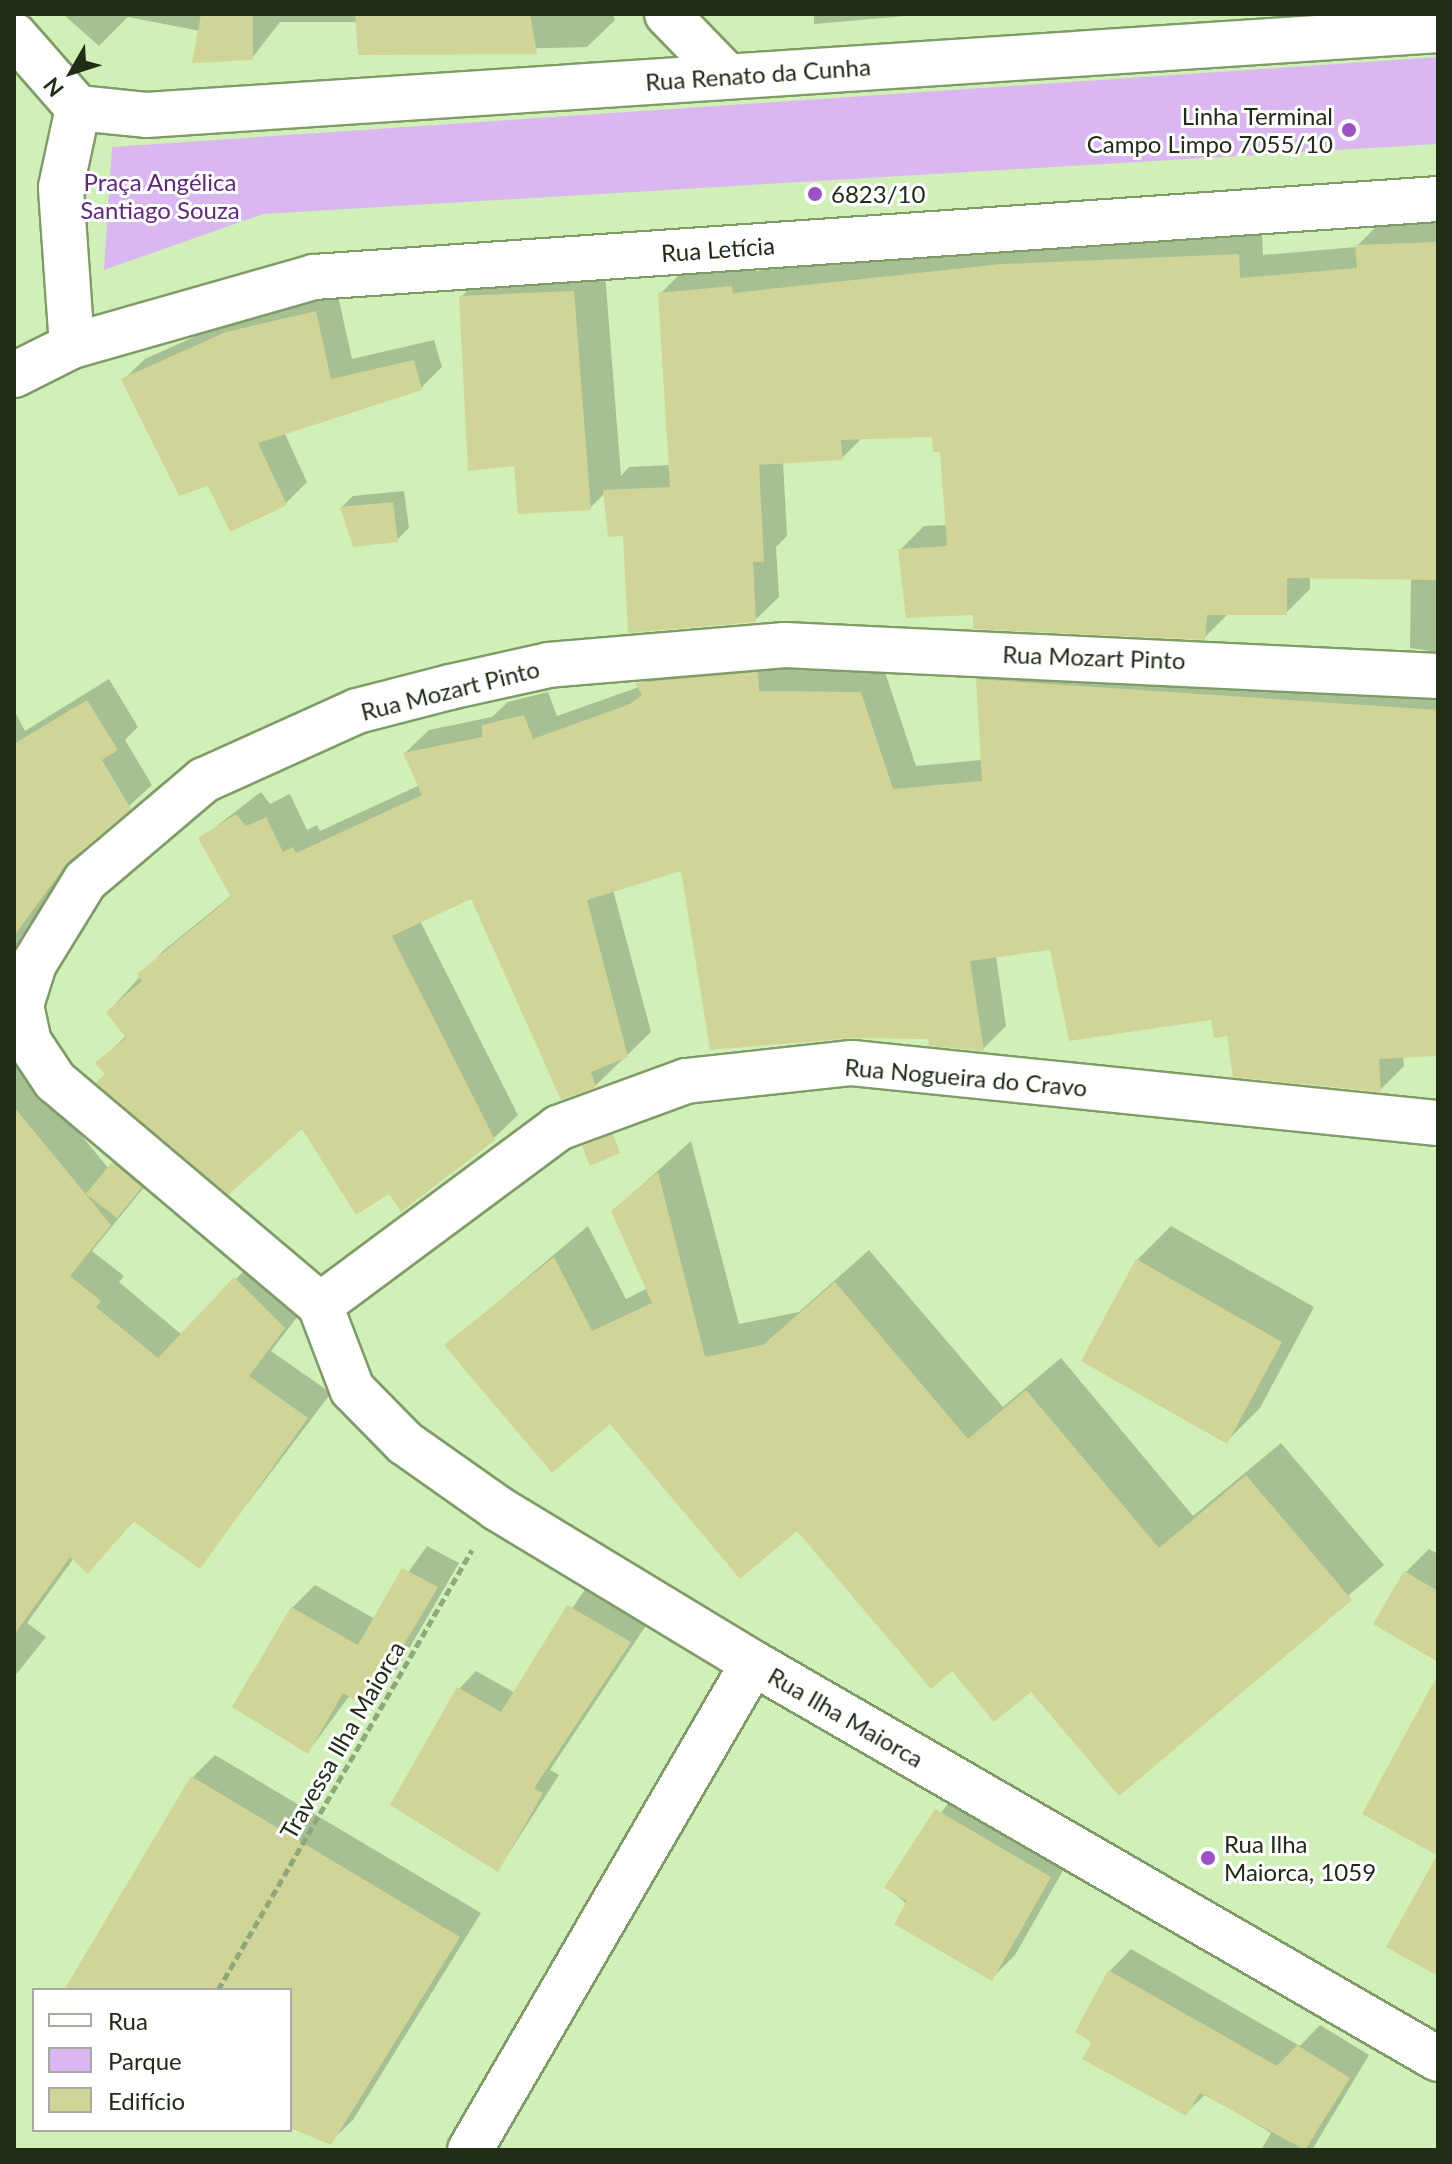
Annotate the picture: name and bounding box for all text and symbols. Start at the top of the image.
north arrow [32,32,112,112]
street label: Rua Renato da Cunha [644,52,872,96]
text: N [37,72,69,103]
place label: Linha Terminal Campo Limpo 7055/10 [1087,102,1333,158]
marker: Linha Terminal Campo Limpo 7055/10 [1340,121,1358,139]
park label: Praça Angélica Santiago Souza [80,168,240,224]
place label: 6823/10 [831,180,925,208]
marker: 6823/10 [806,185,824,203]
street label: Rua Letícia [660,231,776,267]
street label: Rua Mozart Pinto [1002,639,1186,675]
street label: Rua Mozart Pinto [358,654,542,726]
street label: Rua Nogueira do Cravo [843,1052,1089,1102]
street label: Travessa Ilha Maiorca [274,1636,410,1844]
street label: Rua Ilha Maiorca [763,1661,929,1773]
place label: Rua Ilha Maiorca, 1059 [1224,1830,1376,1886]
marker: Rua Ilha Maiorca, 1059 [1199,1849,1217,1867]
legend [32,1988,292,2132]
text: Rua [108,2006,148,2035]
text: Parque [108,2046,182,2075]
text: Edifício [108,2086,185,2115]

